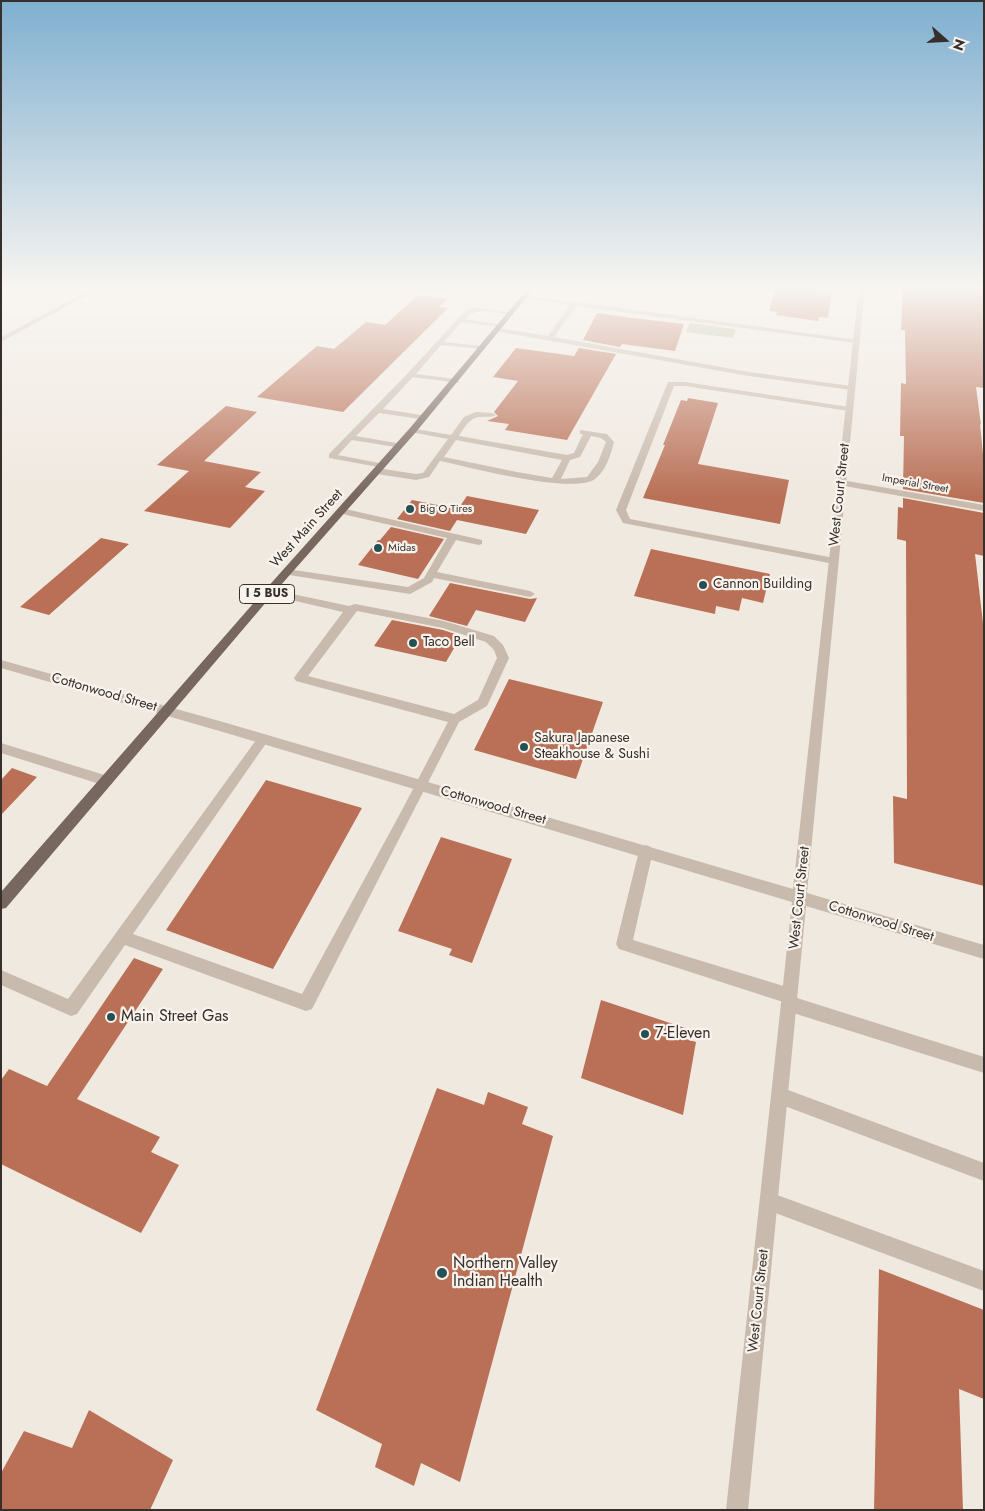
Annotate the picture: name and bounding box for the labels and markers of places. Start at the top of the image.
place label: Big O Tires [420,502,472,516]
marker: Big O Tires [404,503,416,515]
place label: Midas [388,541,416,555]
marker: Midas [372,542,384,554]
place label: Cannon Building [713,577,812,593]
marker: Cannon Building [697,579,709,591]
place label: Taco Bell [423,635,475,651]
marker: Taco Bell [407,637,419,649]
place label: Sakura Japanese Steakhouse & Sushi [534,731,650,764]
marker: Sakura Japanese Steakhouse & Sushi [518,741,530,753]
place label: Main Street Gas [121,1007,229,1027]
marker: Main Street Gas [105,1011,117,1023]
place label: 7-Eleven [655,1024,711,1044]
marker: 7-Eleven [639,1028,651,1040]
place label: Northern Valley Indian Health [453,1254,558,1292]
marker: Northern Valley Indian Health [435,1266,449,1280]

